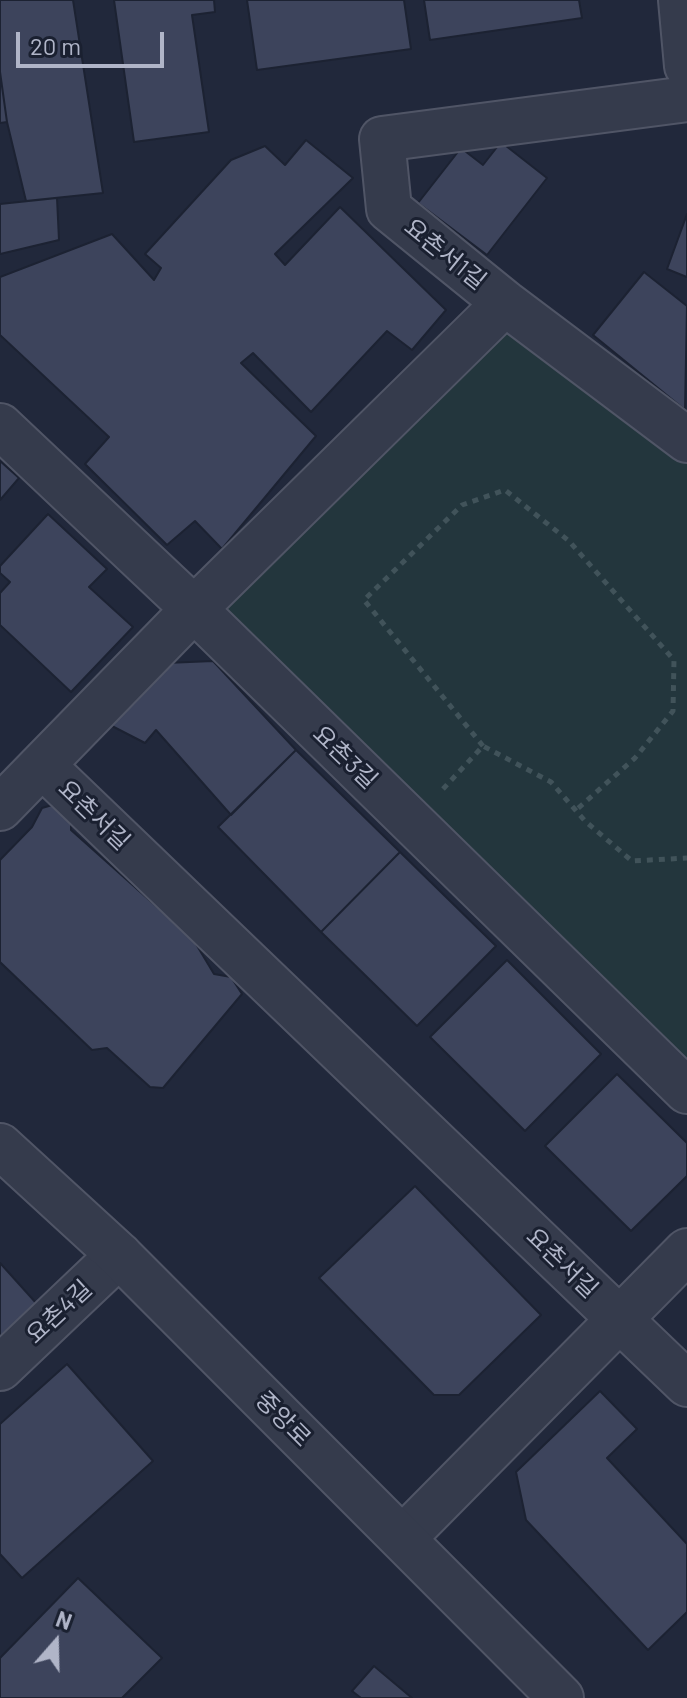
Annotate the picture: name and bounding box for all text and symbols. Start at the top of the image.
scale bar [20,16,168,66]
text: 20 m [30,31,81,60]
street label: 요촌서1길 [398,212,492,296]
street label: 요촌3길 [307,719,383,795]
street label: 요촌서길 [52,774,136,856]
street label: 요촌서길 [520,1222,604,1304]
street label: 요촌4길 [20,1274,98,1350]
street label: 중앙로 [249,1385,317,1453]
north arrow [16,1602,96,1682]
text: N [53,1605,76,1634]

